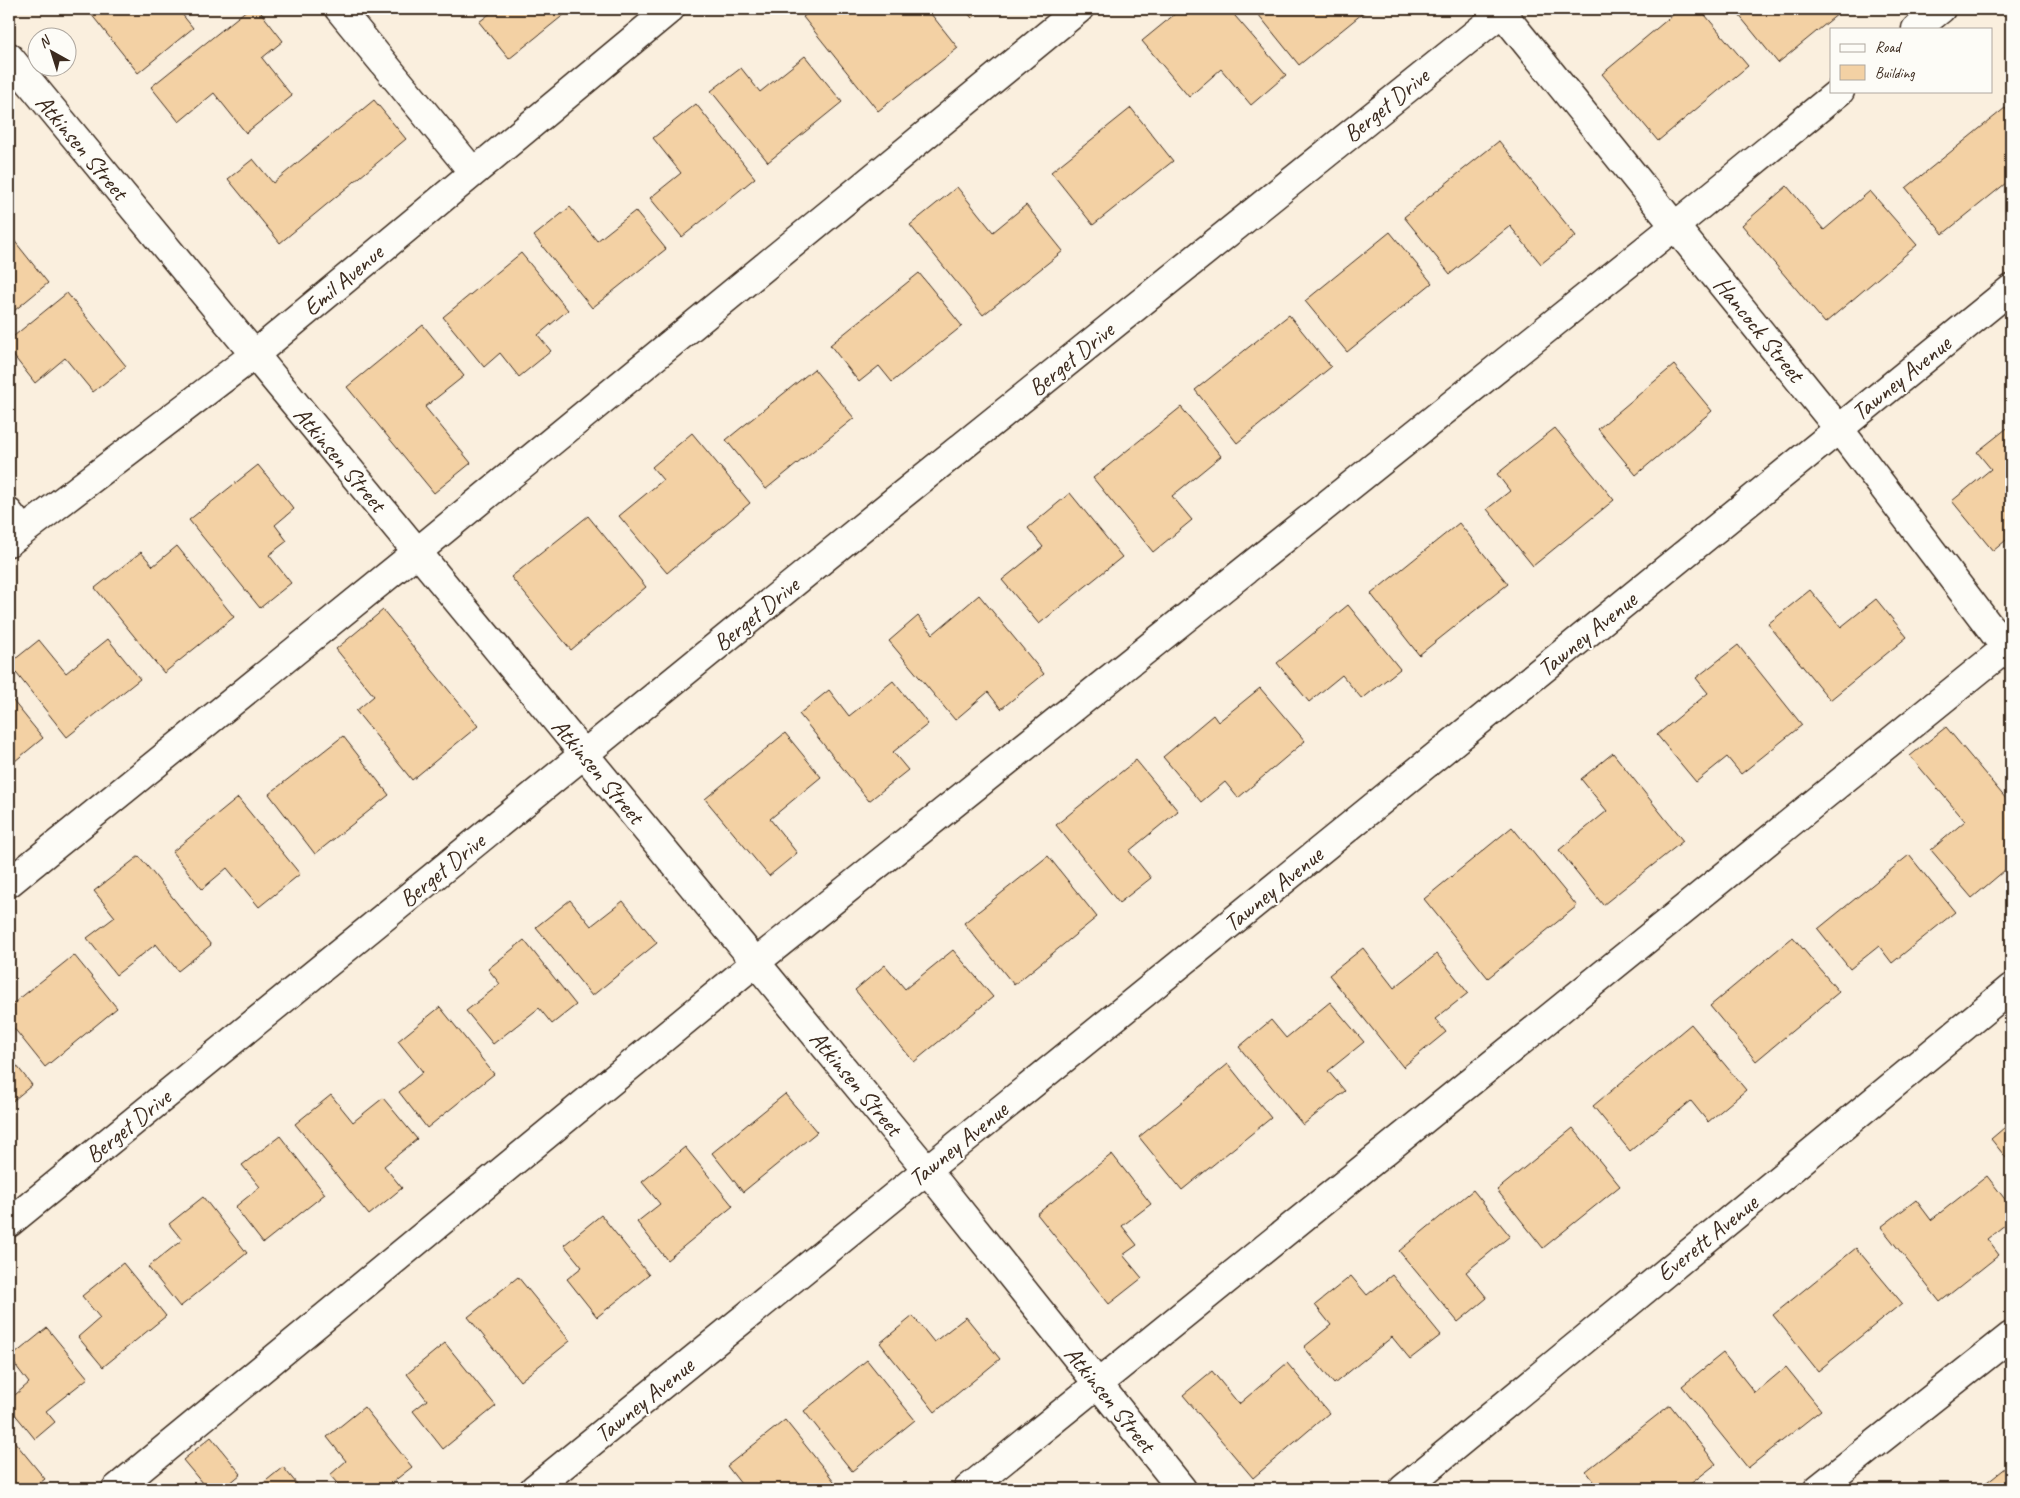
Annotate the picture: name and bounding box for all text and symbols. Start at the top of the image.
north arrow [28,28,78,78]
legend [1830,28,1992,92]
text: N [35,31,55,52]
text: Road [1875,38,1902,57]
street label: Berget Drive [1337,60,1437,149]
text: Building [1875,64,1915,83]
street label: Atkinsen Street [29,88,136,207]
street label: Emil Avenue [297,236,391,322]
street label: Hancock Street [1707,270,1812,389]
street label: Berget Drive [1022,314,1122,403]
street label: Tawney Avenue [1845,327,1958,427]
street label: Atkinsen Street [287,400,394,519]
street label: Berget Drive [707,569,807,658]
street label: Tawney Avenue [1531,583,1644,683]
street label: Atkinsen Street [545,712,652,831]
street label: Berget Drive [393,825,493,914]
street label: Tawney Avenue [1217,838,1330,938]
street label: Atkinsen Street [803,1024,910,1143]
street label: Berget Drive [79,1081,179,1170]
street label: Tawney Avenue [902,1093,1015,1193]
street label: Everett Avenue [1650,1187,1765,1288]
street label: Atkinsen Street [1058,1340,1163,1460]
street label: Tawney Avenue [588,1349,701,1449]

